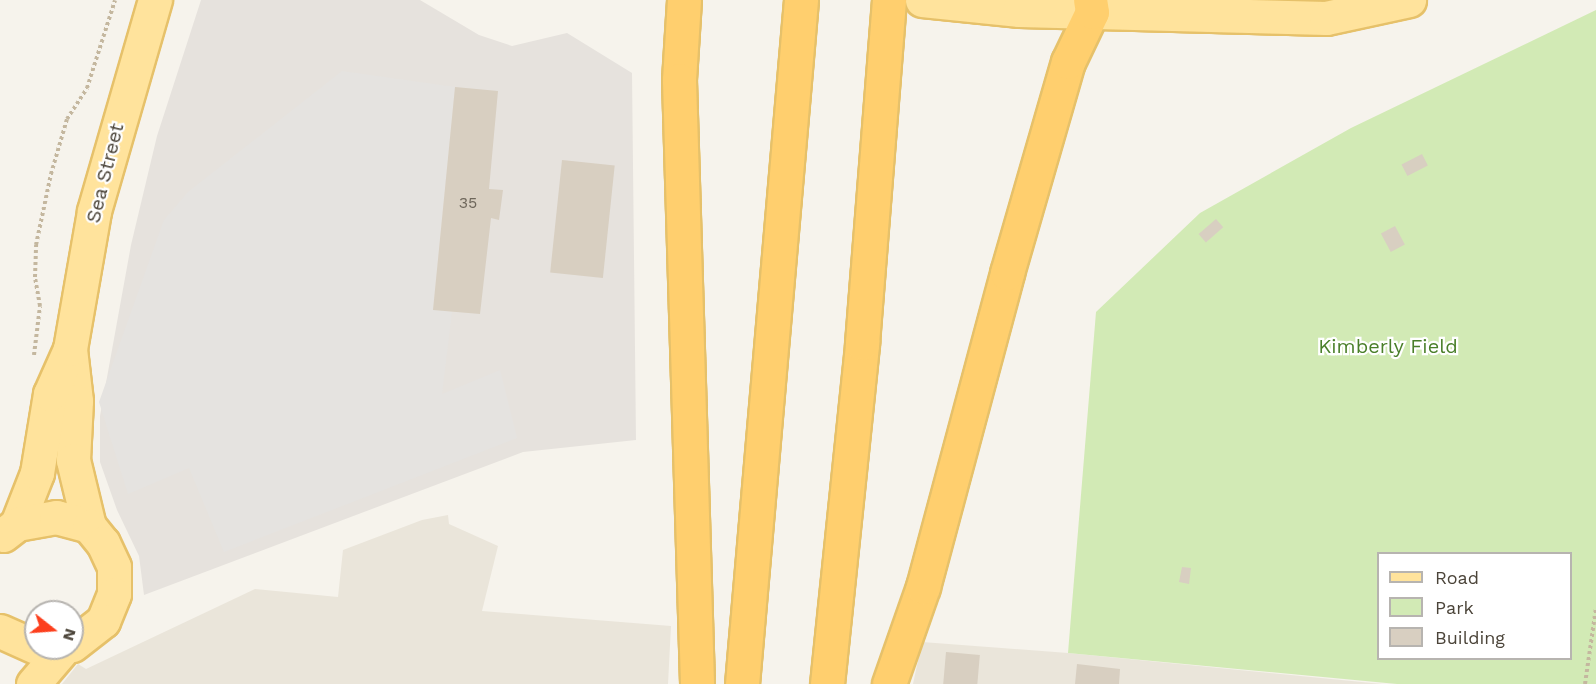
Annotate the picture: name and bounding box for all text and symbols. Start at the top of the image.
street label: Sea Street [81,120,129,226]
house number: 35 [459,193,477,213]
park label: Kimberly Field [1318,334,1458,358]
legend [1377,552,1572,660]
text: Road [1435,567,1479,588]
text: Park [1435,597,1474,618]
north arrow [24,600,84,660]
text: N [59,626,81,643]
text: Building [1435,627,1505,648]

